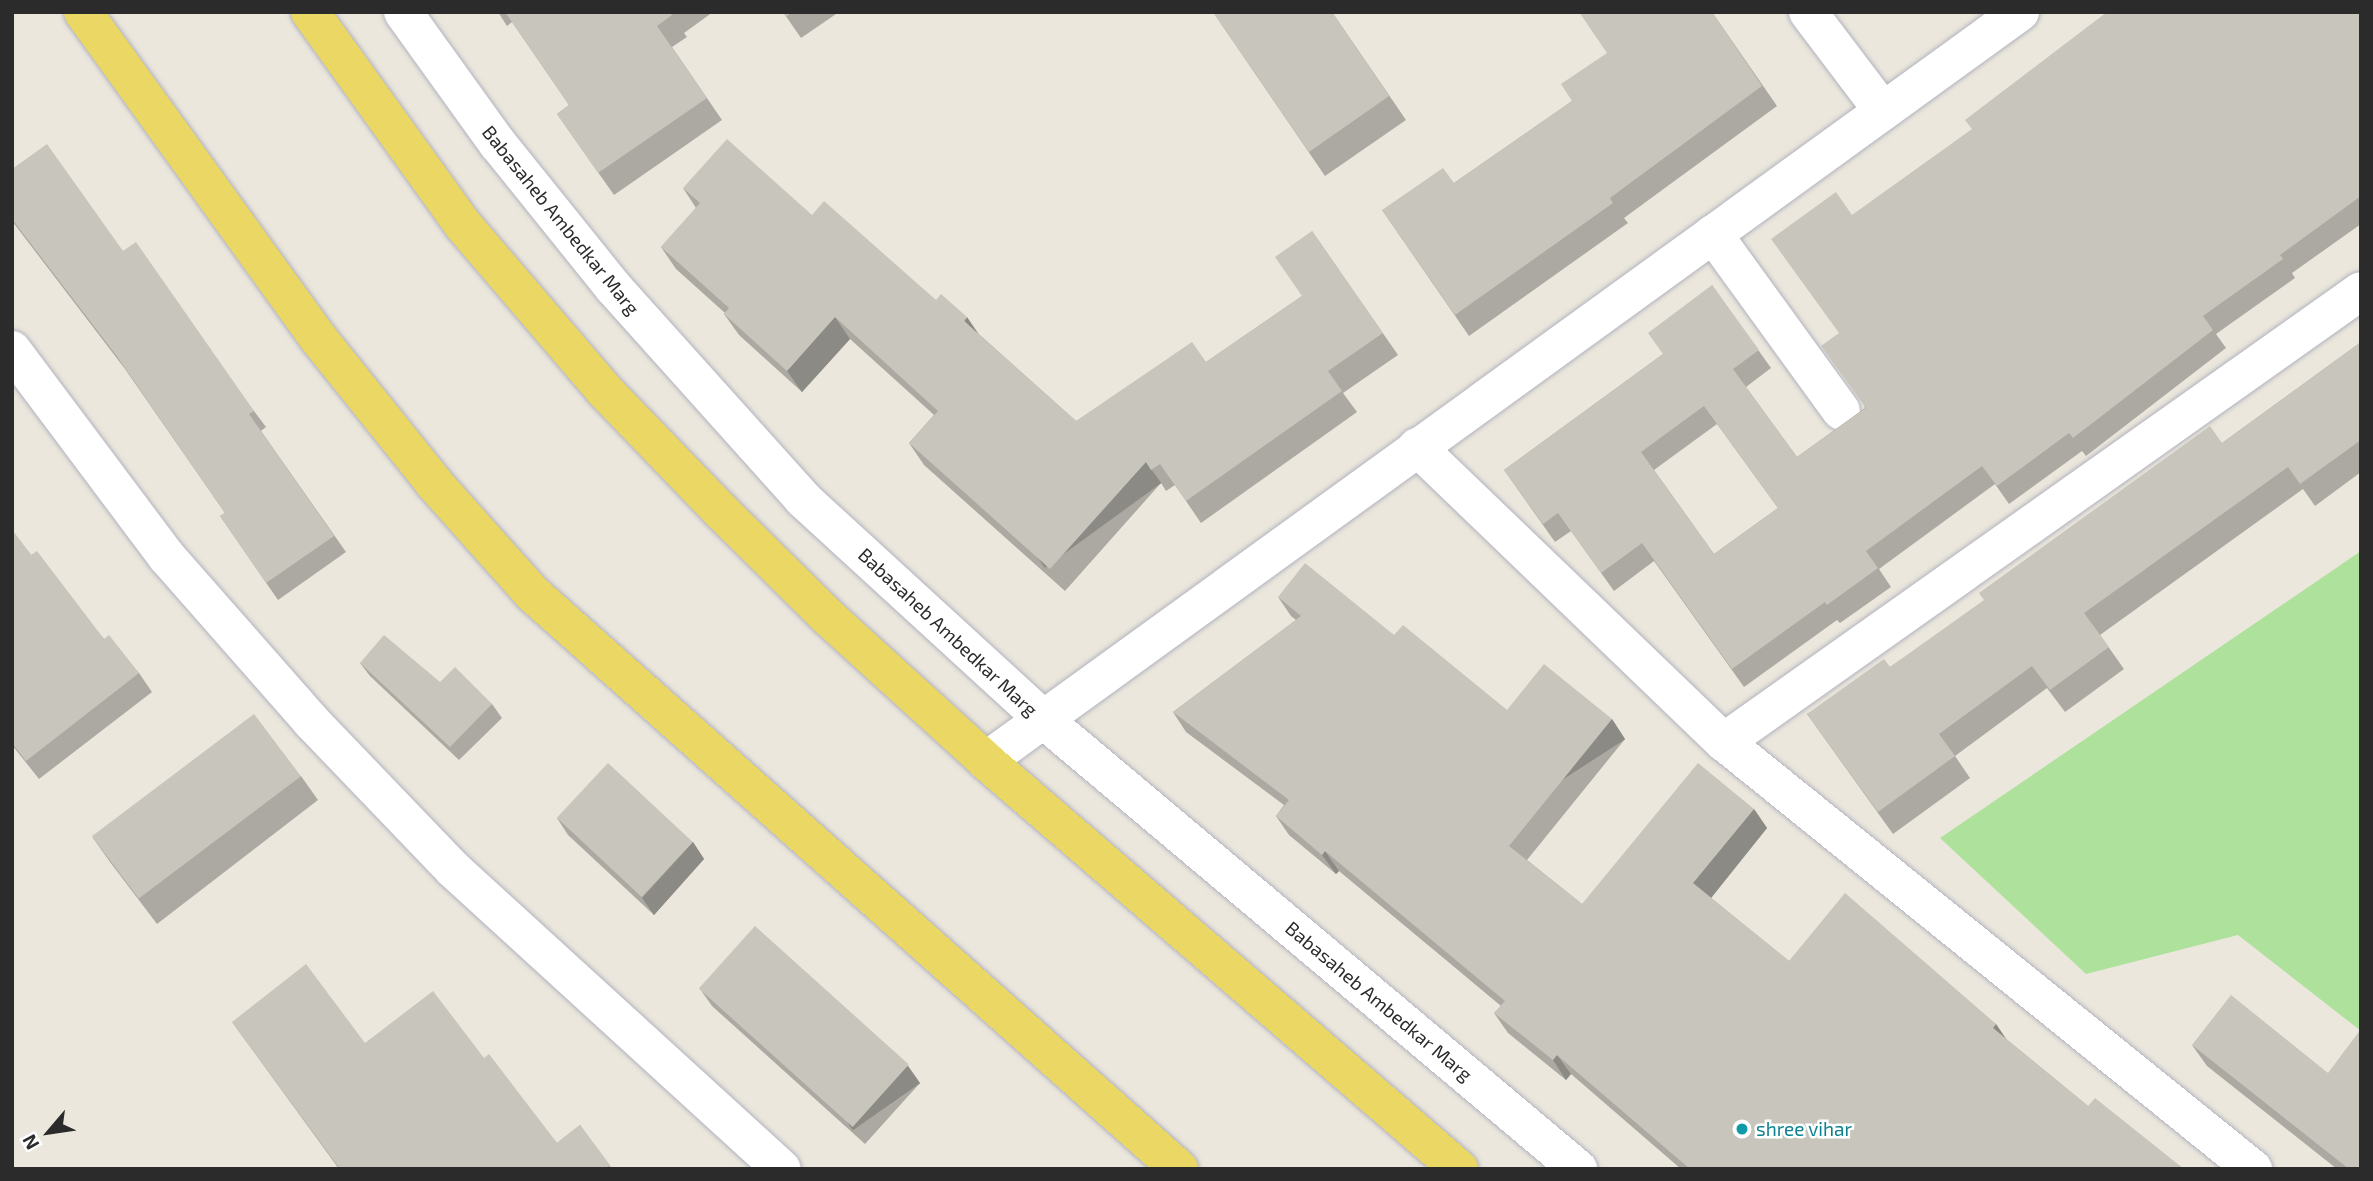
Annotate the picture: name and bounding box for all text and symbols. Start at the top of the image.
street label: Babasaheb Ambedkar Marg [477,121,645,319]
street label: Babasaheb Ambedkar Marg [853,543,1043,721]
street label: Babasaheb Ambedkar Marg [1281,916,1477,1086]
north arrow [14,1097,84,1167]
place label: shree vihar [1756,1118,1853,1140]
marker: shree vihar [1734,1121,1750,1137]
text: N [17,1131,44,1154]

